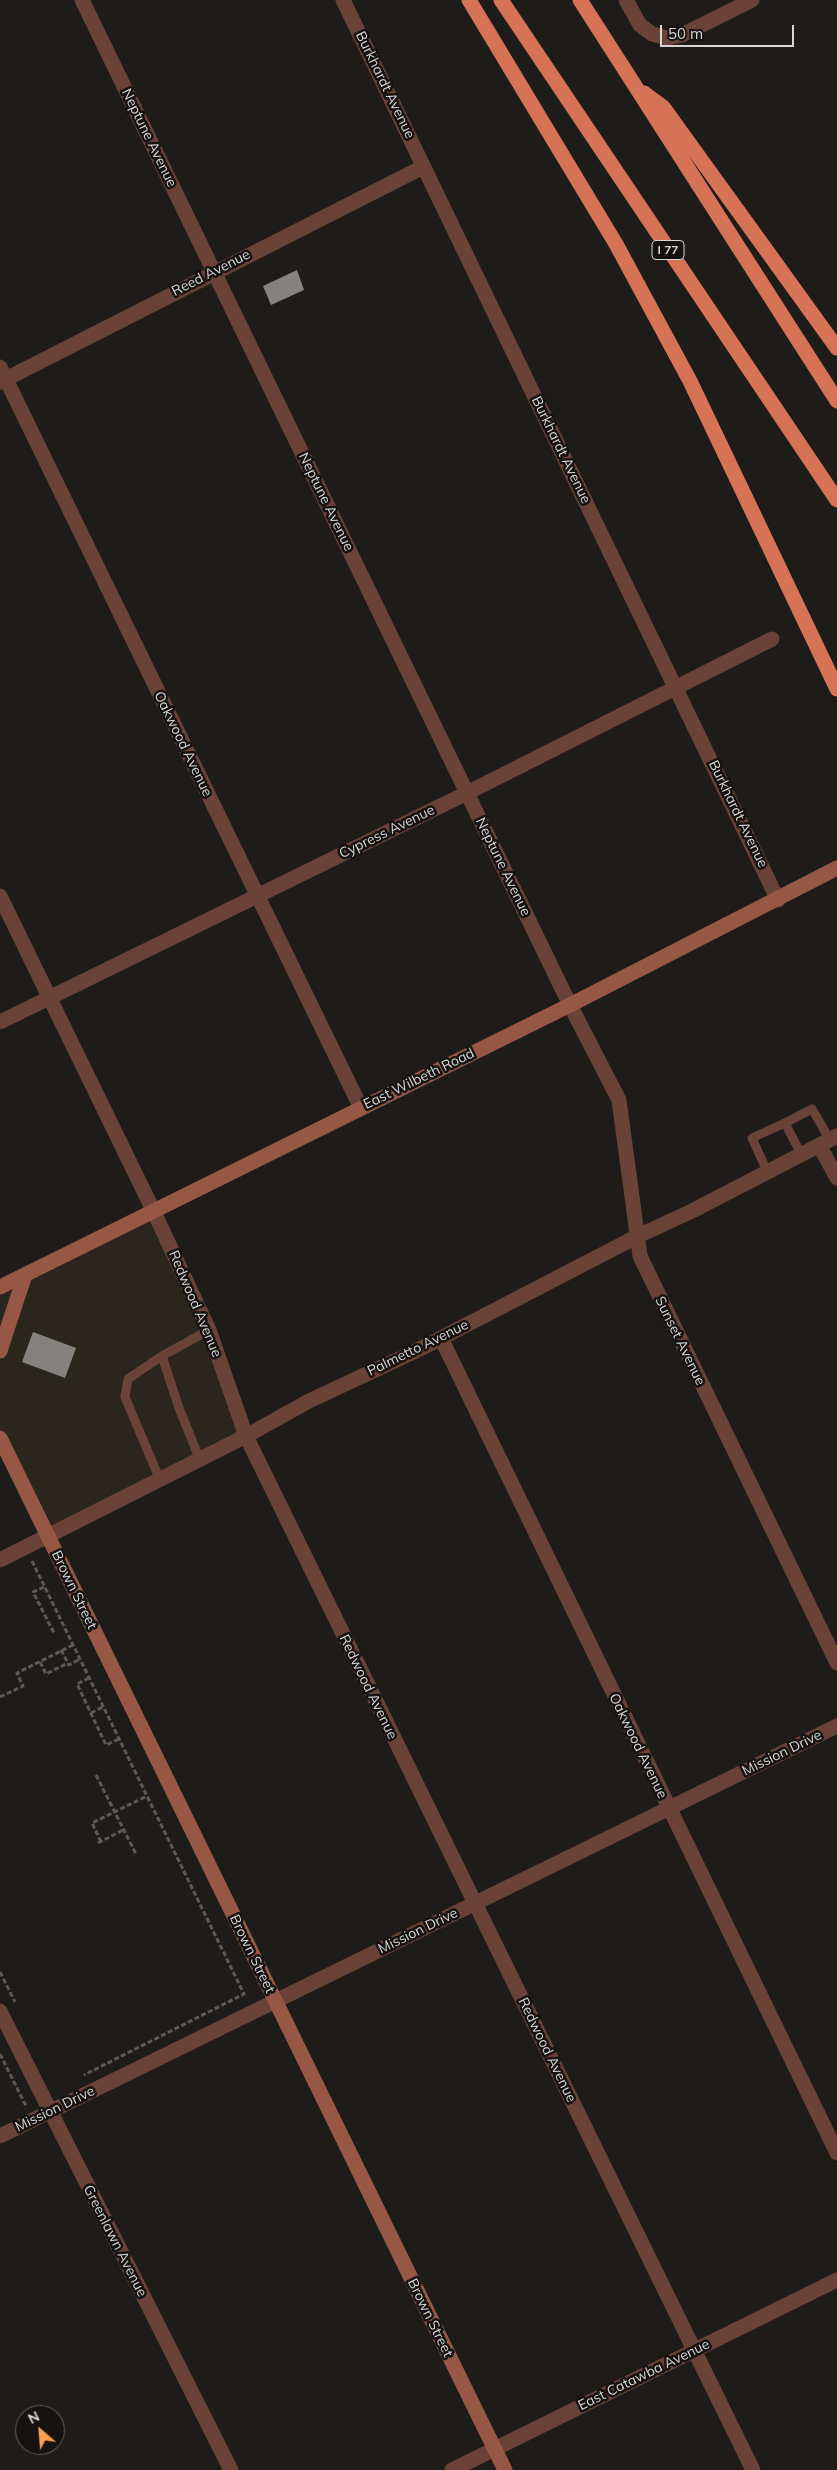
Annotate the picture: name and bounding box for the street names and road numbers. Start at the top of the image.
street label: Burkhardt Avenue [352,29,418,141]
street label: Neptune Avenue [118,86,180,190]
road number: I 77 [652,240,684,260]
street label: Reed Avenue [169,246,253,300]
street label: Burkhardt Avenue [528,394,594,506]
street label: Neptune Avenue [295,450,357,554]
street label: Oakwood Avenue [150,689,216,799]
street label: Burkhardt Avenue [705,758,771,870]
street label: Cypress Avenue [337,802,437,862]
street label: Neptune Avenue [472,815,534,919]
street label: East Wilbeth Road [361,1045,477,1113]
street label: Redwood Avenue [165,1248,225,1360]
street label: Sunset Avenue [651,1294,709,1388]
street label: Palmetto Avenue [365,1316,471,1380]
street label: Brown Street [48,1548,100,1632]
street label: Redwood Avenue [335,1632,401,1742]
street label: Oakwood Avenue [605,1691,671,1801]
street label: Mission Drive [740,1727,824,1779]
street label: Mission Drive [376,1905,460,1957]
street label: Brown Street [226,1912,278,1996]
street label: Redwood Avenue [514,1995,580,2105]
street label: Mission Drive [13,2083,97,2135]
street label: Greenlawn Avenue [80,2182,150,2300]
street label: Brown Street [404,2276,456,2360]
street label: East Catawba Avenue [575,2336,713,2414]

